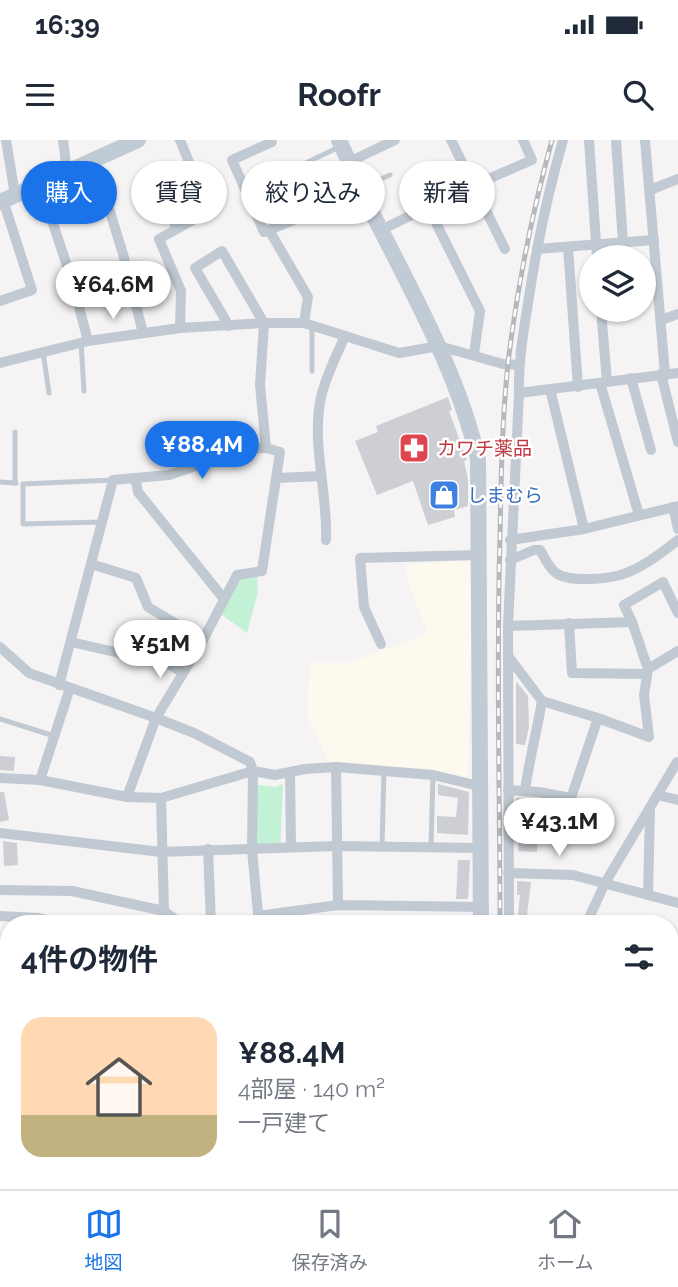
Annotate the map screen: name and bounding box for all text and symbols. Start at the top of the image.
text: 16:39 [35,10,100,40]
icon: menu [21,76,59,114]
text: Roofr [297,76,381,113]
icon: search [619,76,657,114]
chip: 購入 [21,161,117,224]
chip: 賃貸 [131,161,227,224]
chip: 絞り込み [241,161,385,224]
chip: 新着 [399,161,495,224]
map controls [579,245,656,322]
button: layers [579,245,656,322]
pin: ¥64.6M [56,262,170,321]
text: ¥64.6M [72,270,154,297]
pin: ¥88.4M [145,422,259,481]
text: ¥88.4M [161,430,243,457]
pharmacy icon: カワチ薬品 [397,431,431,465]
place label: カワチ薬品 [437,437,532,459]
shop icon: しまむら [427,478,461,512]
place label: しまむら [467,484,543,506]
pin: ¥51M [119,620,201,680]
text: ¥51M [130,629,190,656]
pin: ¥43.1M [502,798,616,858]
text: ¥43.1M [520,807,598,834]
icon: filters [620,938,658,976]
text: 4件の物件 [21,942,158,977]
text: ¥88.4M [238,1035,345,1070]
icon: home [77,1045,161,1129]
text: 4部屋 · 140 m² [238,1075,385,1102]
text: 一戸建て [238,1109,330,1136]
tab: 地図 [85,1205,123,1274]
tab: 保存済み [292,1205,368,1274]
tab: ホーム [537,1205,593,1274]

